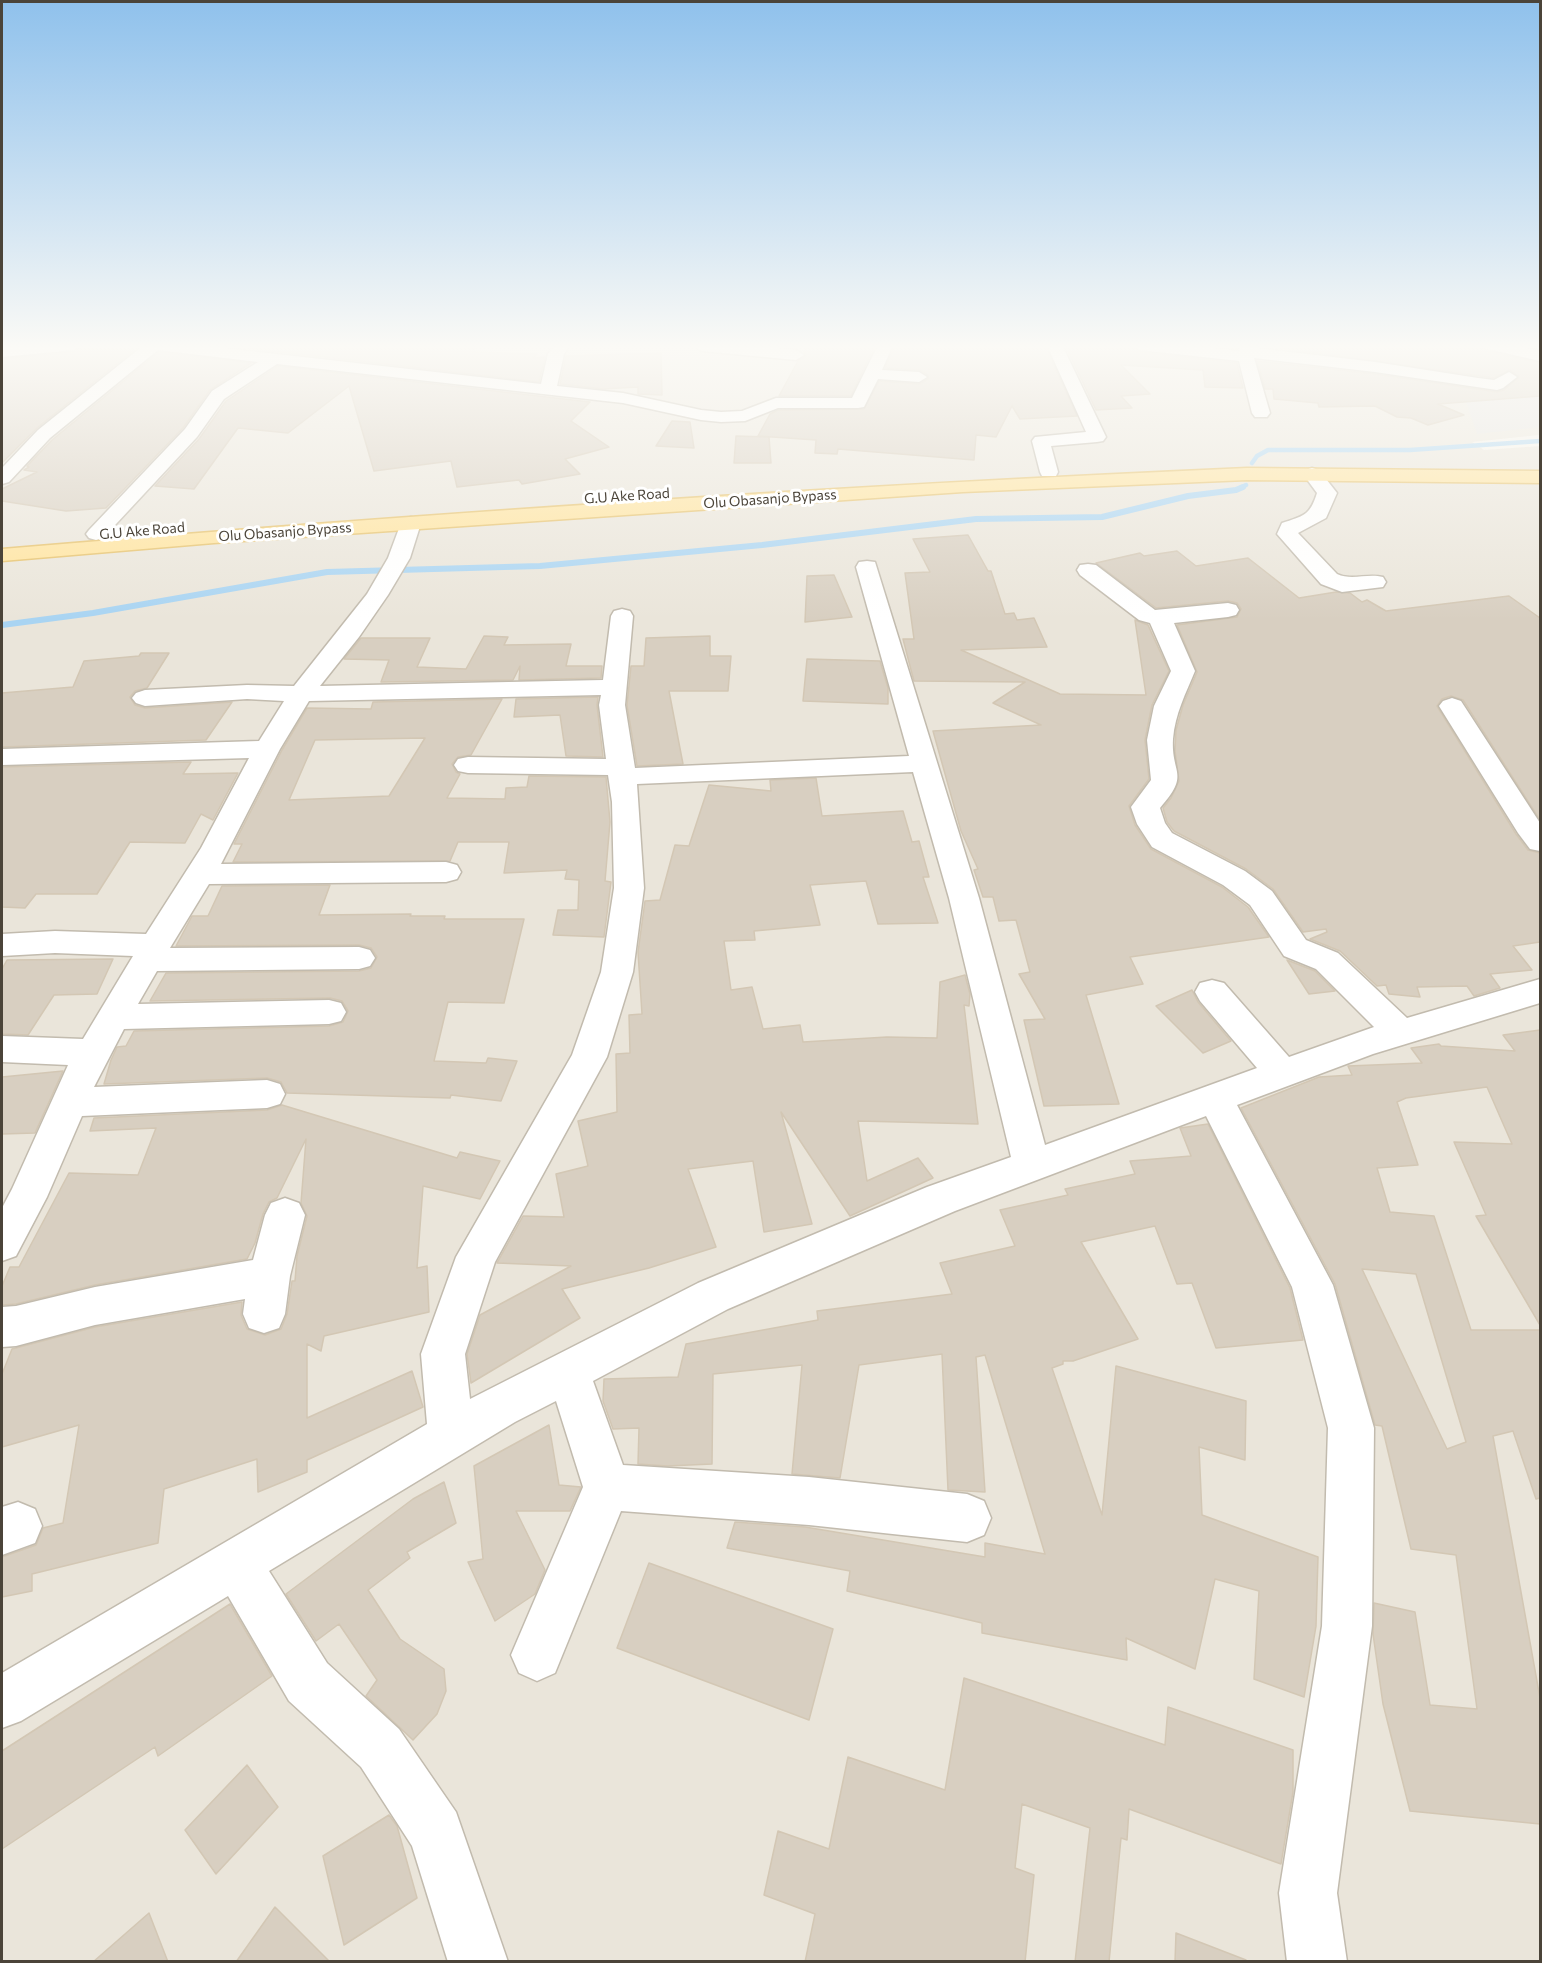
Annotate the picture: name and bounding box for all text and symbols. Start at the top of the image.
street label: G.U Ake Road [584,485,670,507]
street label: Olu Obasanjo Bypass [703,486,837,512]
street label: G.U Ake Road [98,519,186,543]
street label: Olu Obasanjo Bypass [218,519,352,545]

